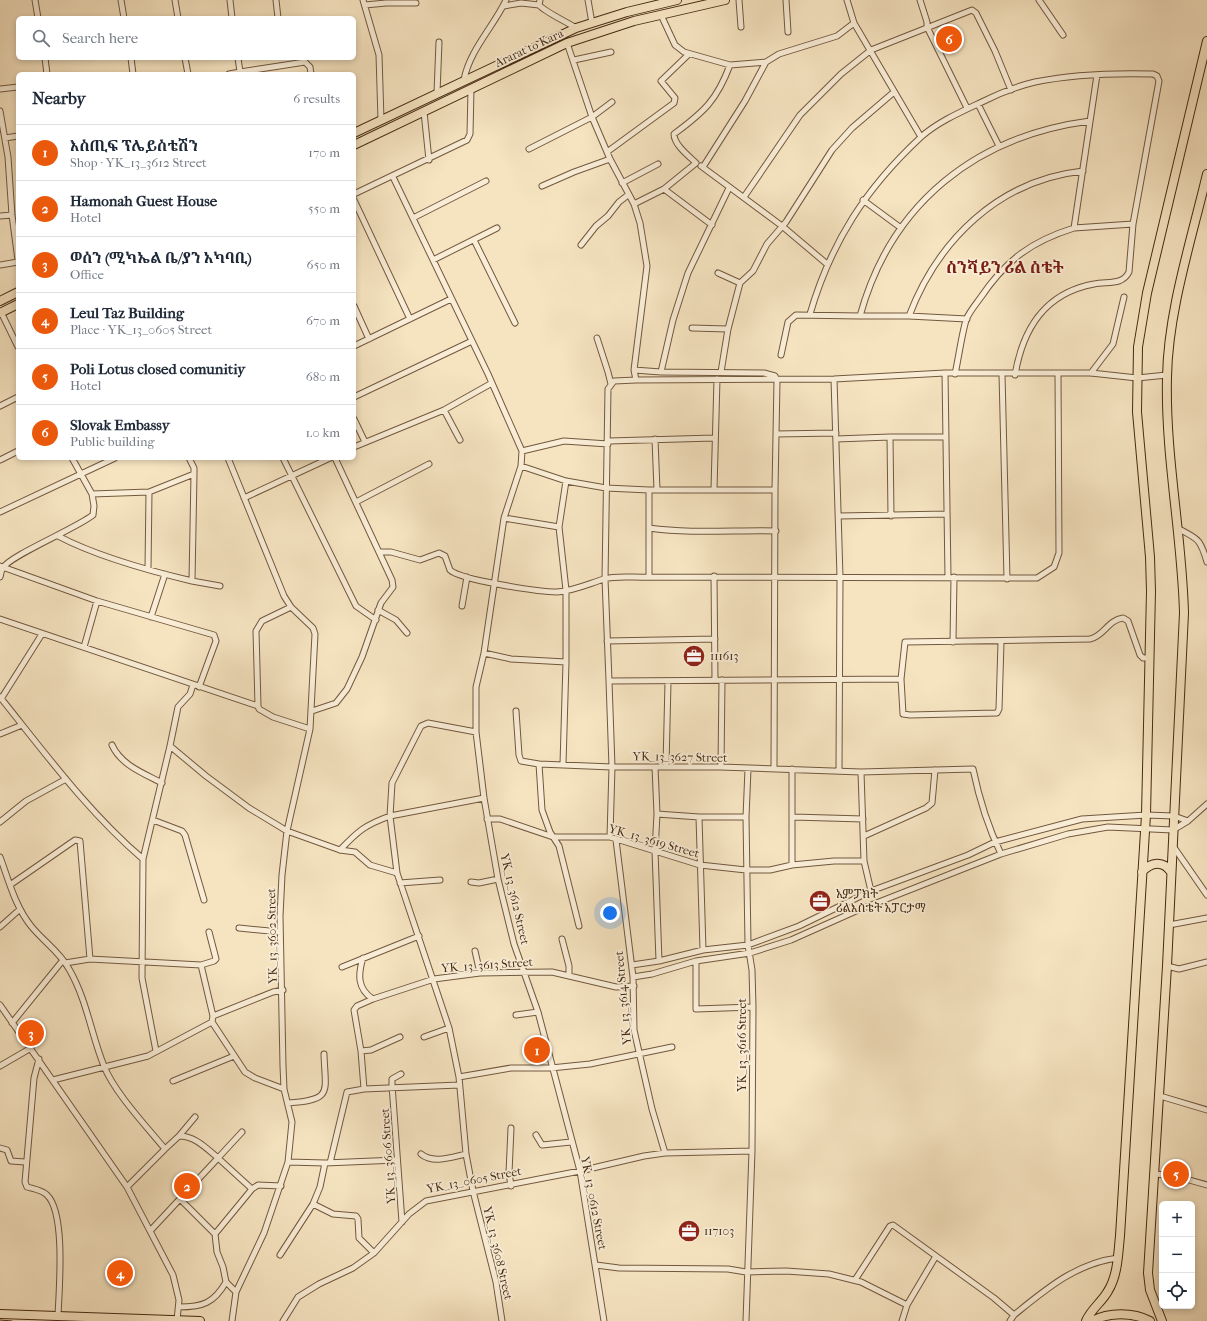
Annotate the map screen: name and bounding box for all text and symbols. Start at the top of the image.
search box [16,16,356,60]
pin: 6 [936,24,962,54]
street label: Ararat to Kara [492,26,566,70]
icon: search [30,27,52,49]
text: Search here [62,29,138,47]
text: Nearby [32,88,86,108]
text: 6 results [293,91,340,106]
text: እስጢፍ ፕሌይስቴሽን [70,137,198,155]
text: 1 [43,145,47,160]
text: 170 m [308,145,340,160]
text: Shop · YK_13_3612 Street [70,155,207,170]
text: Hamonah Guest House [70,192,217,210]
text: 2 [42,201,48,216]
text: 550 m [308,201,340,216]
text: Hotel [70,210,101,225]
text: ወሰን (ሚካኤል ቤ/ያን አካባቢ) [70,249,252,267]
text: 3 [42,257,48,272]
text: 650 m [307,257,340,272]
district label: ስንሻይን ሪል ስቴት [946,258,1064,277]
text: Office [70,267,104,282]
text: Leul Taz Building [70,304,184,322]
text: 4 [41,313,49,328]
text: 670 m [306,313,340,328]
text: Place · YK_13_0605 Street [70,322,212,337]
text: Poli Lotus closed comunitiy [70,360,245,378]
text: 5 [42,369,48,384]
text: 680 m [306,369,340,384]
text: Hotel [70,378,101,393]
text: Slovak Embassy [70,416,170,434]
text: 6 [41,425,49,440]
text: 1.0 km [305,425,340,440]
text: Public building [70,434,155,449]
office icon: 111613 [681,643,707,669]
place label: 111613 [710,649,739,663]
street label: YK_13_3627 Street [632,749,728,765]
street label: YK_13_3619 Street [606,821,701,861]
street label: YK_13_3612 Street [497,851,532,947]
street label: YK_13_3602 Street [264,887,280,985]
place label: ኢምፓክት ሪልእስቴት አፓርታማ [836,887,926,915]
office icon: ኢምፓክት ሪልእስቴት አፓርታማ [807,888,833,914]
your location [600,903,620,923]
street label: YK_13_3614 Street [612,950,634,1046]
street label: YK_13_3613 Street [440,955,534,975]
street label: YK_13_3616 Street [735,998,749,1093]
pin: 3 [18,1018,44,1048]
pin: 1 [524,1035,550,1065]
street label: YK_13_3606 Street [378,1107,398,1205]
street label: YK_13_0612 Street [578,1154,610,1252]
pin: 5 [1163,1159,1189,1189]
street label: YK_13_0605 Street [424,1164,523,1196]
pin: 2 [174,1171,200,1201]
map controls [1159,1201,1195,1309]
button: + [1159,1201,1195,1237]
street label: YK_13_3608 Street [480,1204,516,1302]
office icon: 117103 [676,1218,702,1244]
place label: 117103 [704,1224,734,1238]
button: − [1159,1237,1195,1273]
pin: 4 [107,1258,133,1288]
button: locate [1159,1273,1195,1309]

